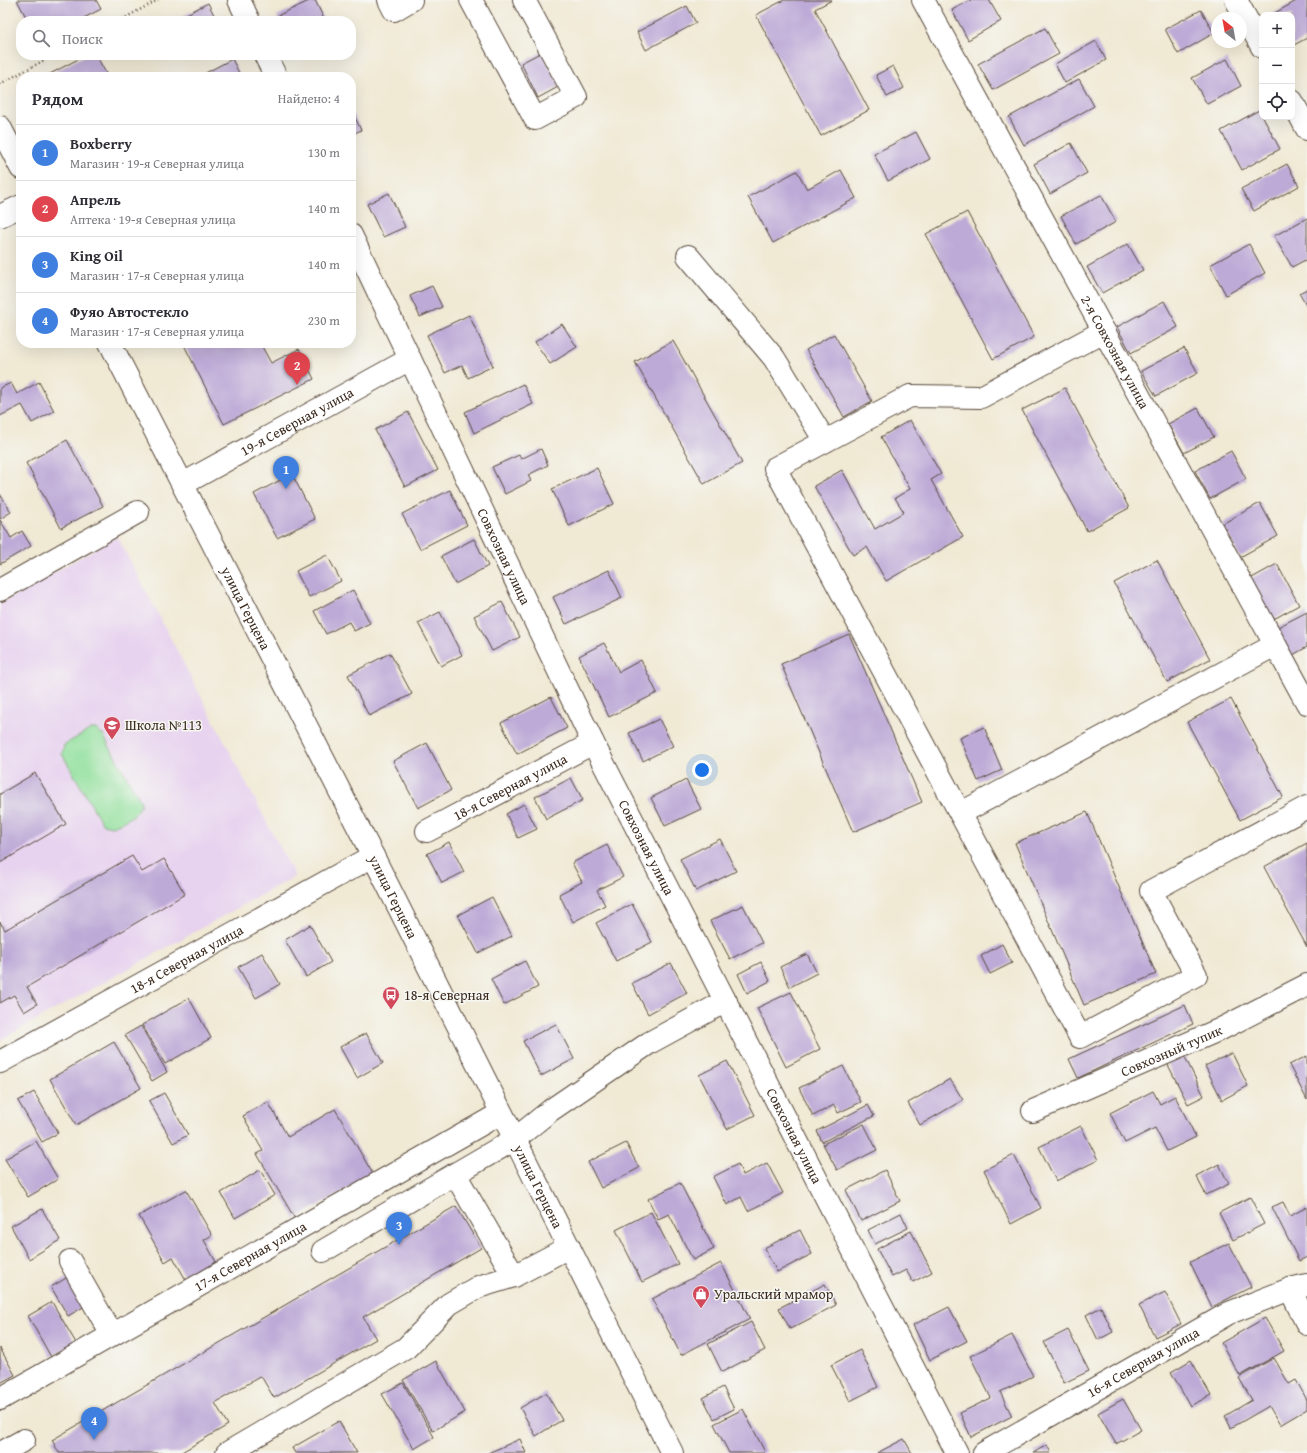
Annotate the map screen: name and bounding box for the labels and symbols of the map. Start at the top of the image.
north arrow [1211,12,1247,48]
street label: 2-я Совхозная улица [1076,292,1154,413]
pin: 2 [284,352,310,385]
street label: 19-я Северная улица [237,382,357,461]
pin: 1 [273,456,299,489]
street label: Совхозная улица [473,505,536,608]
street label: улица Герцена [216,562,276,654]
school or university icon: Школа №113 [102,715,122,740]
place label: Школа №113 [125,715,202,735]
street label: 18-я Северная улица [449,748,571,825]
your location [692,760,712,780]
street label: Совхозная улица [614,796,679,899]
street label: улица Герцена [364,851,423,942]
street label: 18-я Северная улица [126,920,247,998]
bus stop icon: 18-я Северная [381,985,401,1010]
place label: 18-я Северная [404,985,489,1005]
street label: Совхозный тупик [1118,1019,1226,1082]
street label: Совхозная улица [762,1085,827,1187]
street label: улица Герцена [509,1140,568,1232]
pin: 3 [386,1212,412,1245]
street label: 17-я Северная улица [190,1216,310,1296]
shop icon: Уральский мрамор [691,1284,711,1309]
place label: Уральский мрамор [714,1284,834,1304]
street label: 16-я Северная улица [1083,1322,1203,1402]
pin: 4 [81,1407,107,1440]

